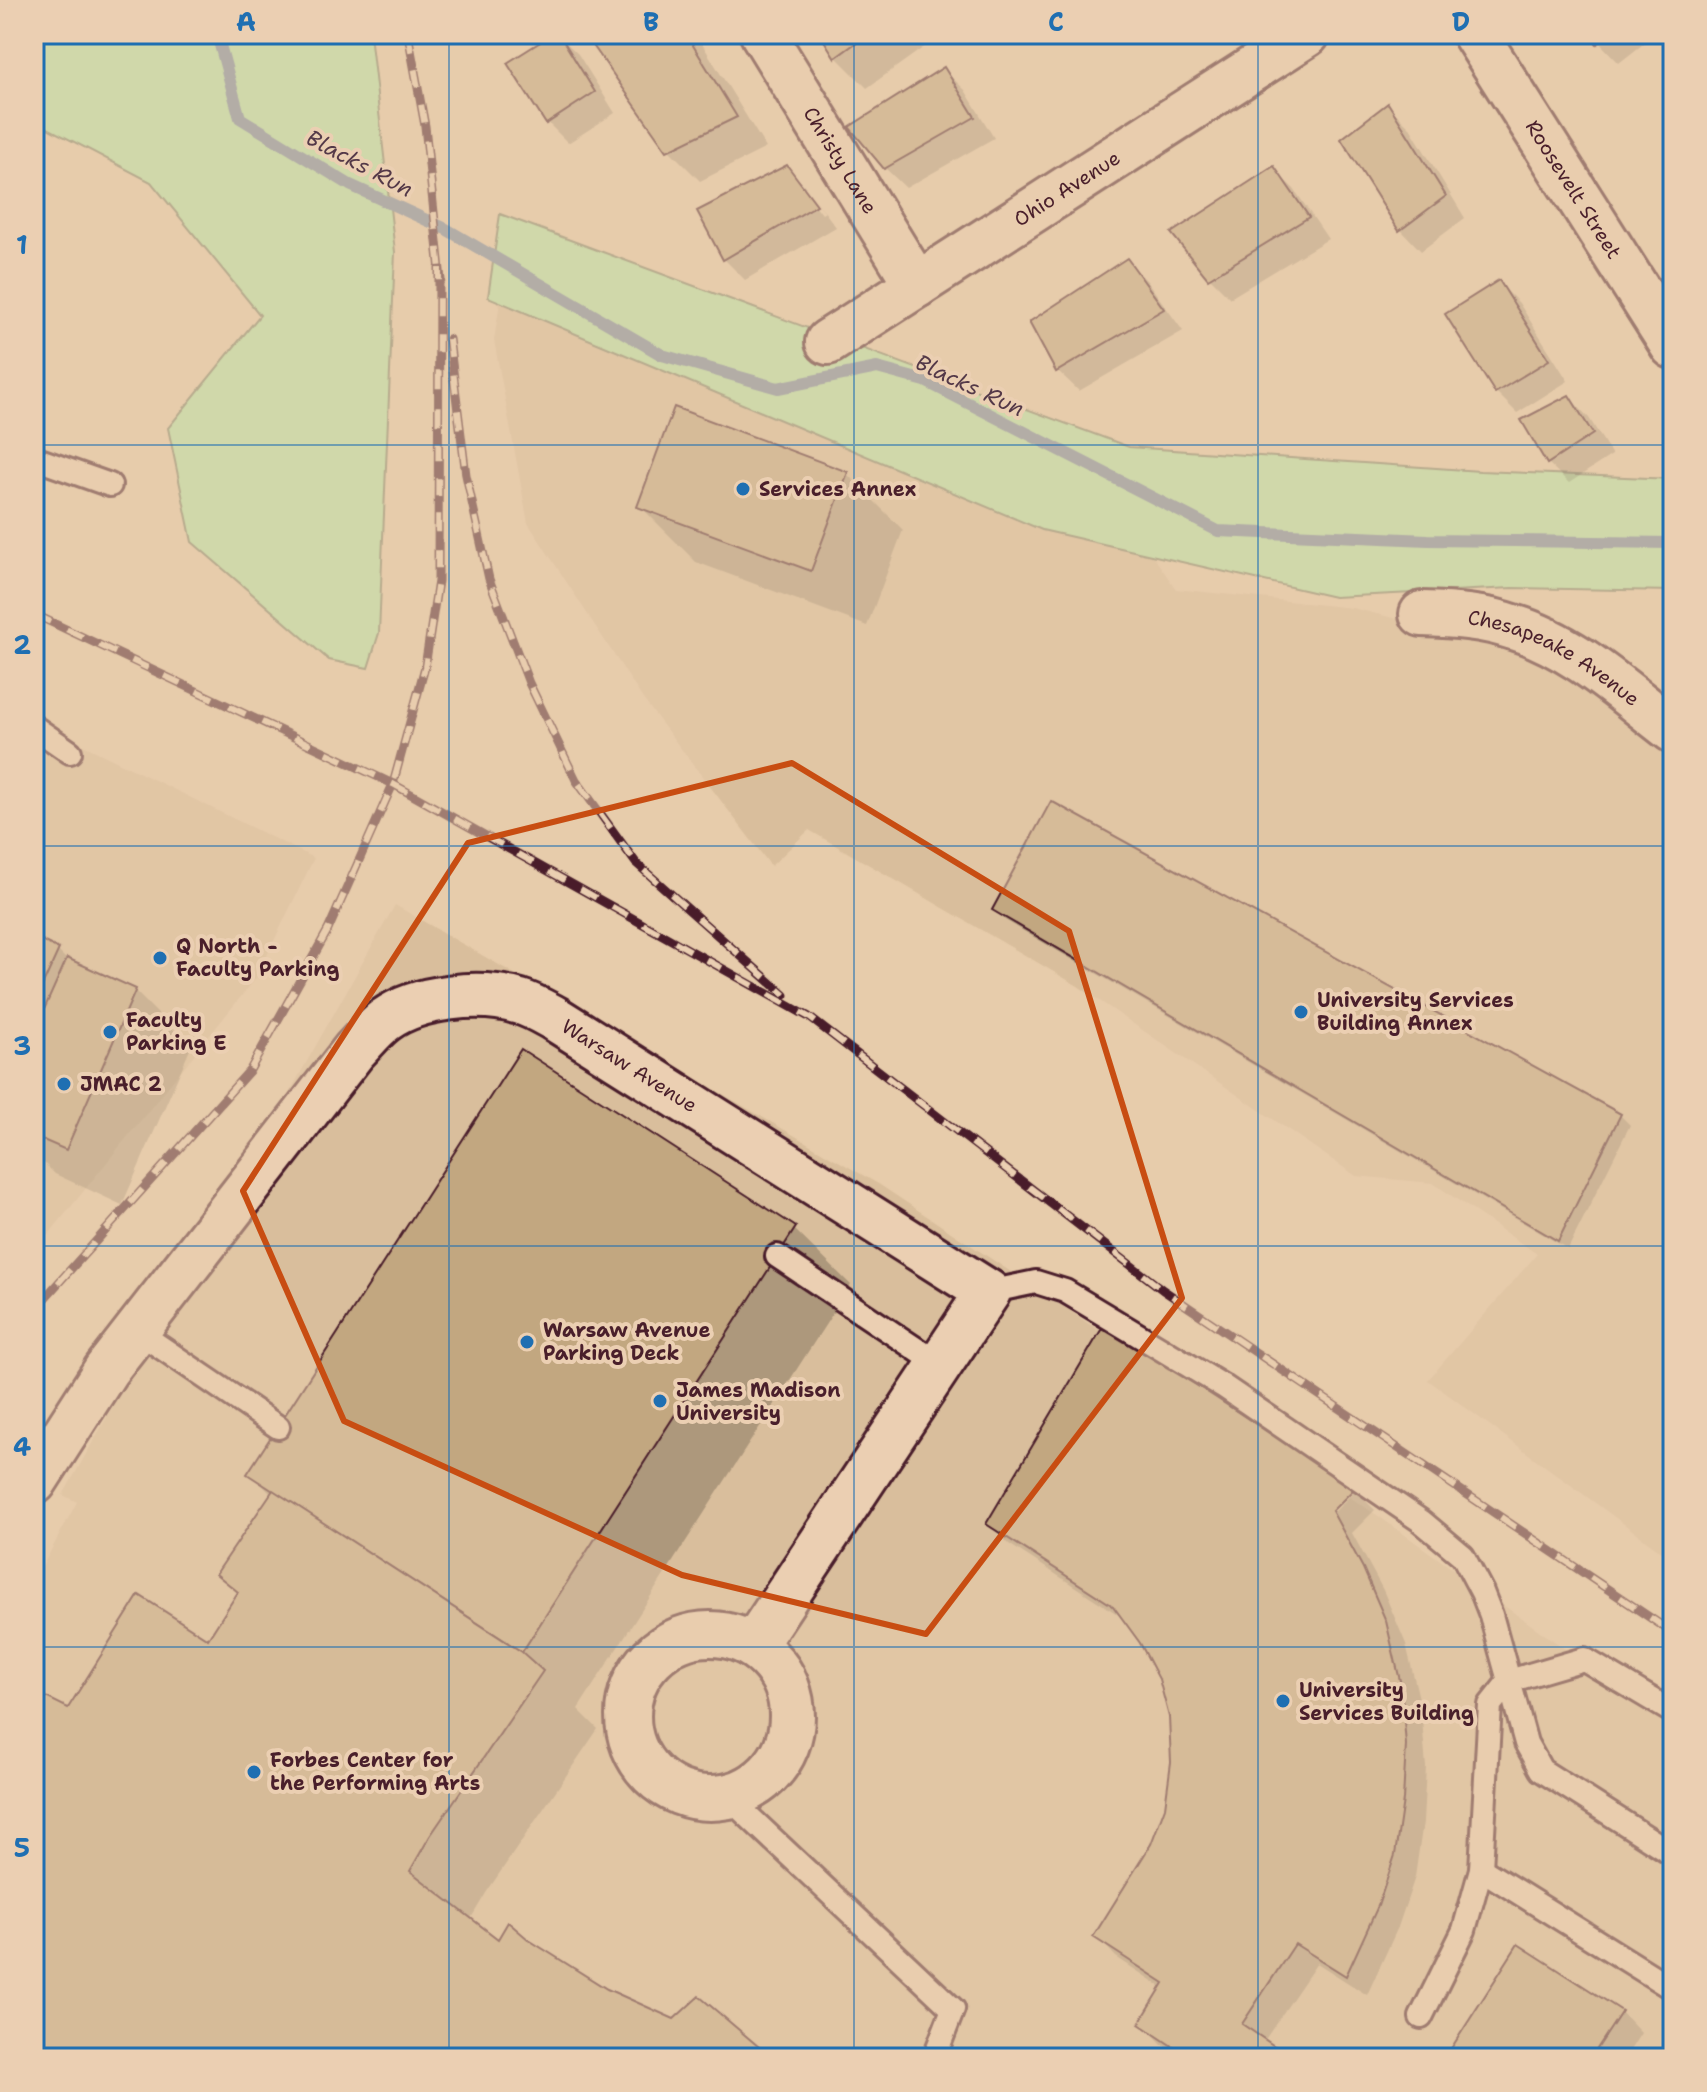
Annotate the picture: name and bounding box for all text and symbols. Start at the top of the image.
text: A [236,4,256,39]
text: B [643,4,659,39]
text: C [1048,4,1064,39]
text: D [1452,4,1470,39]
street label: Christy Lane [798,102,883,219]
street label: Roosevelt Street [1520,115,1627,264]
water label: Blacks Run [301,123,418,204]
street label: Ohio Avenue [1009,145,1125,232]
text: 1 [16,227,28,262]
water label: Blacks Run [911,348,1029,423]
place label: Services Annex [759,476,916,502]
marker: Services Annex [734,480,752,498]
street label: Chesapeake Avenue [1466,604,1645,712]
text: 2 [13,627,31,662]
place label: Q North - Faculty Parking [176,933,339,982]
marker: Q North - Faculty Parking [151,949,169,967]
place label: University Services Building Annex [1317,987,1514,1036]
marker: University Services Building Annex [1292,1003,1310,1021]
place label: Faculty Parking E [126,1007,227,1056]
street label: Warsaw Avenue [557,1013,702,1118]
marker: Faculty Parking E [101,1023,119,1041]
text: 3 [13,1028,31,1063]
place label: JMAC 2 [80,1071,162,1097]
marker: JMAC 2 [55,1075,73,1093]
place label: Warsaw Avenue Parking Deck [543,1317,710,1366]
marker: Warsaw Avenue Parking Deck [518,1333,536,1351]
place label: James Madison University [676,1377,841,1426]
marker: James Madison University [651,1392,669,1410]
text: 4 [13,1429,31,1464]
place label: University Services Building [1299,1677,1474,1726]
marker: University Services Building [1274,1692,1292,1710]
place label: Forbes Center for the Performing Arts [270,1747,480,1796]
marker: Forbes Center for the Performing Arts [245,1763,263,1781]
text: 5 [14,1830,30,1865]

